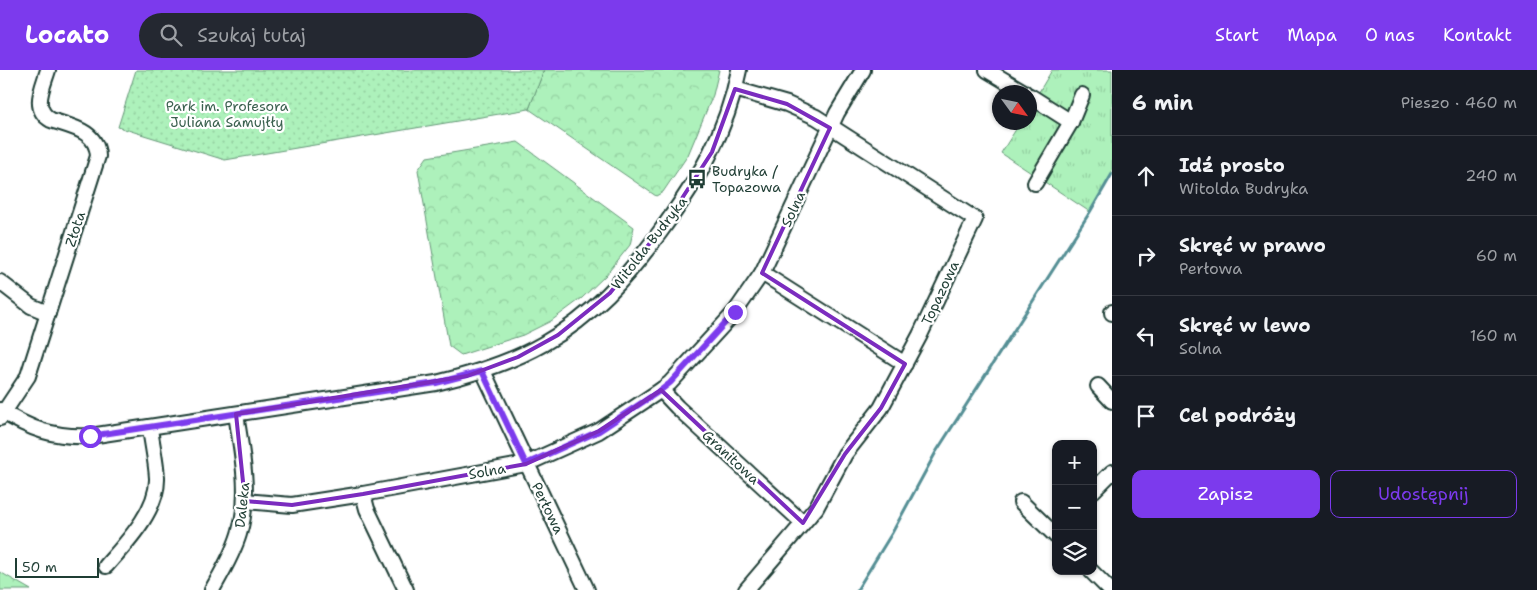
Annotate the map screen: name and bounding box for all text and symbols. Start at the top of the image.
search box [139,13,489,58]
text: Locato [25,19,109,51]
icon: search [157,21,185,49]
text: Szukaj tutaj [197,23,306,48]
text: Start [1215,23,1259,47]
text: Mapa [1287,23,1337,47]
text: O nas [1365,23,1415,47]
text: Kontakt [1443,23,1512,47]
north arrow [992,85,1037,130]
text: 6 min [1132,89,1193,117]
text: Pieszo · 460 m [1401,92,1517,113]
park label: Park im. Profesora Juliana Samujłły [166,97,289,131]
text: Idź prosto [1179,153,1285,178]
place label: Budryka / Topazowa [712,162,781,196]
icon: ahead [1132,162,1160,190]
text: 240 m [1465,165,1517,186]
bus stop icon: Budryka / Topazowa [686,168,708,190]
text: Witolda Budryka [1179,178,1308,199]
street label: Solna [777,188,809,230]
street label: Witolda Budryka [607,193,691,293]
street label: Złota [61,209,89,249]
text: Skręć w prawo [1179,233,1326,258]
icon: right [1132,242,1160,270]
text: 60 m [1476,245,1517,266]
street label: Topazowa [917,258,963,328]
text: Perłowa [1179,258,1242,279]
route end [724,301,747,324]
text: Skręć w lewo [1179,313,1311,338]
icon: left [1132,322,1160,350]
text: 160 m [1470,325,1517,346]
text: Solna [1179,338,1222,359]
icon: arrive [1132,402,1160,430]
text: Cel podróży [1179,403,1296,428]
route start [79,425,102,448]
street label: Granitowa [699,426,764,488]
map controls [1052,440,1097,575]
button: + [1052,440,1097,485]
street label: Solna [467,459,507,483]
button: Zapisz [1132,470,1320,518]
button: Udostępnij [1330,470,1517,518]
street label: Perłowa [528,479,568,537]
street label: Daleka [231,481,253,529]
button: − [1052,485,1097,530]
button: layers [1052,530,1097,575]
scale bar [15,555,99,578]
text: 50 m [22,558,57,576]

